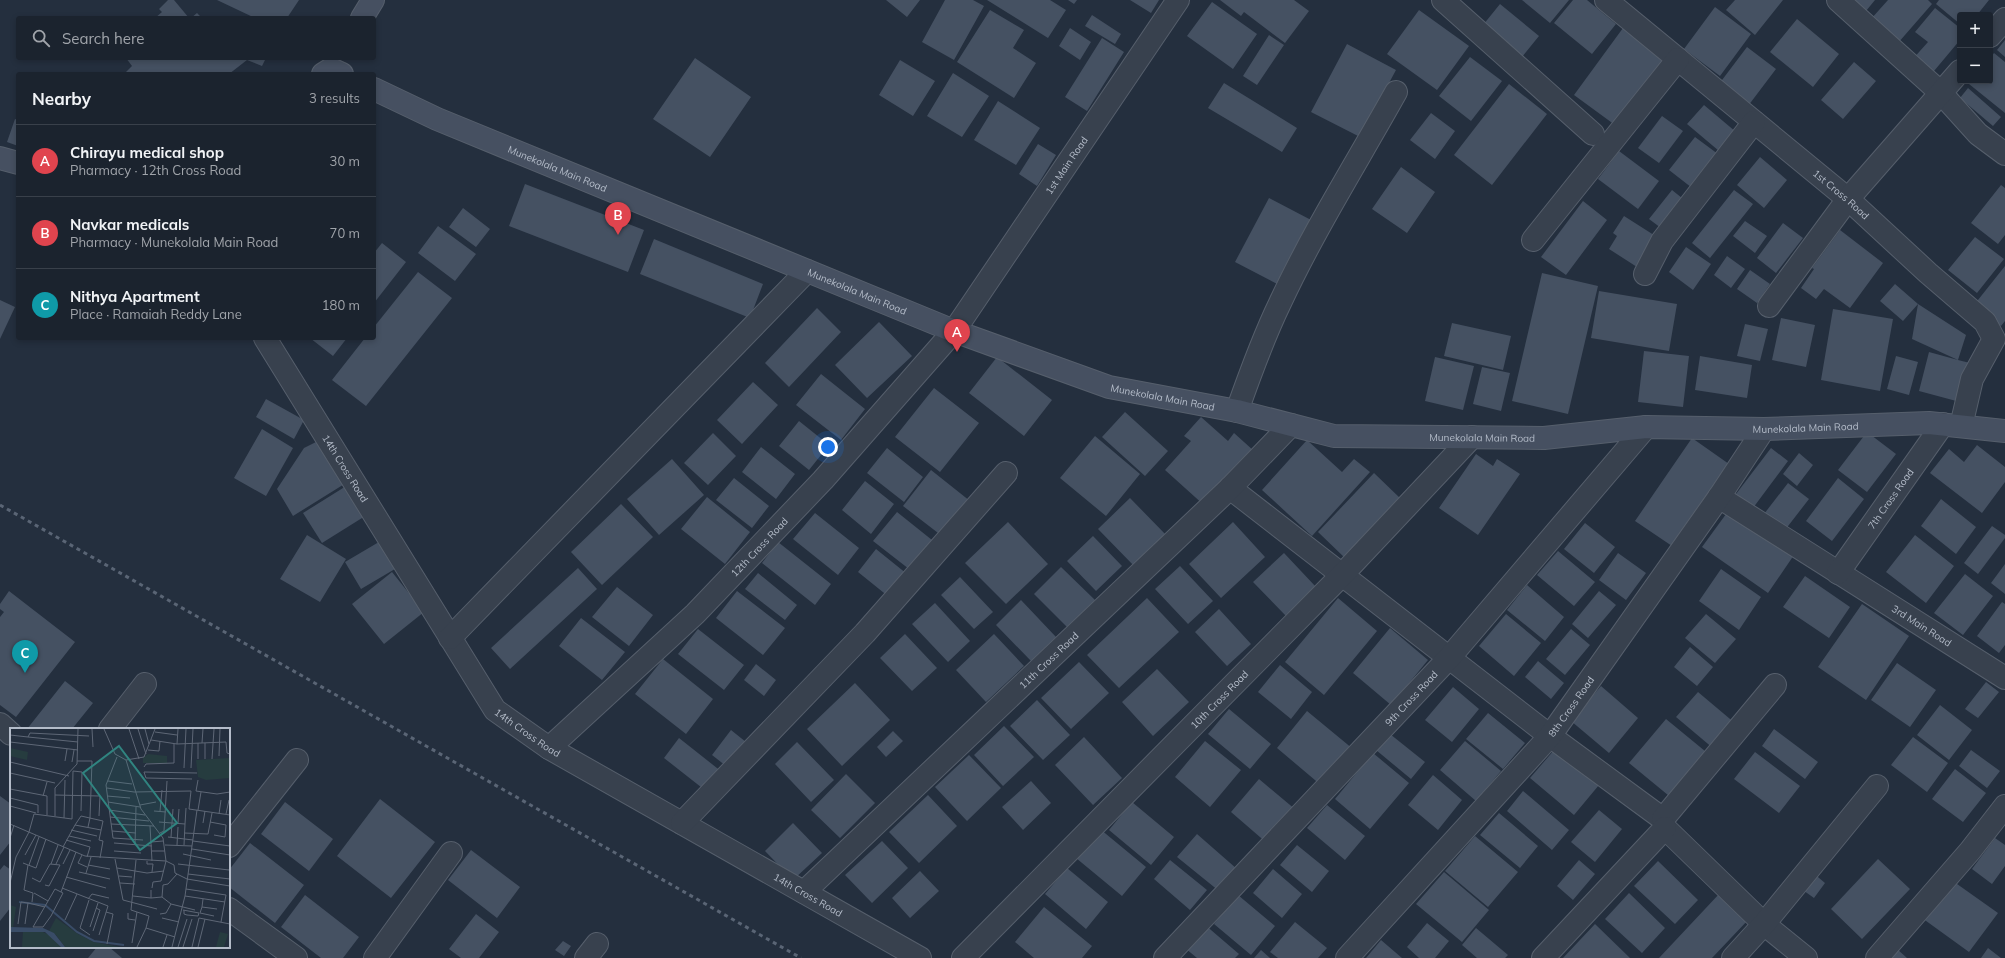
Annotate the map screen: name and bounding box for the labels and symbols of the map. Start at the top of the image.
street label: 1st Main Road [1042,134,1090,197]
street label: Munekolala Main Road [506,142,609,195]
street label: 1st Cross Road [1810,166,1872,222]
pin: B [605,202,631,235]
street label: Munekolala Main Road [806,265,909,317]
pin: A [944,319,970,352]
street label: Munekolala Main Road [1109,381,1216,413]
street label: Munekolala Main Road [1753,419,1859,436]
street label: Munekolala Main Road [1429,430,1535,444]
street label: 14th Cross Road [320,432,371,504]
your location [818,437,838,457]
street label: 7th Cross Road [1865,466,1916,531]
street label: 12th Cross Road [728,514,790,579]
street label: 3rd Main Road [1890,602,1954,649]
street label: 11th Cross Road [1016,629,1081,691]
pin: C [12,640,38,673]
street label: 10th Cross Road [1187,667,1251,731]
street label: 9th Cross Road [1382,668,1440,728]
street label: 8th Cross Road [1545,674,1597,739]
street label: 14th Cross Road [492,705,563,760]
inset map [10,728,230,948]
street label: 14th Cross Road [771,870,845,919]

